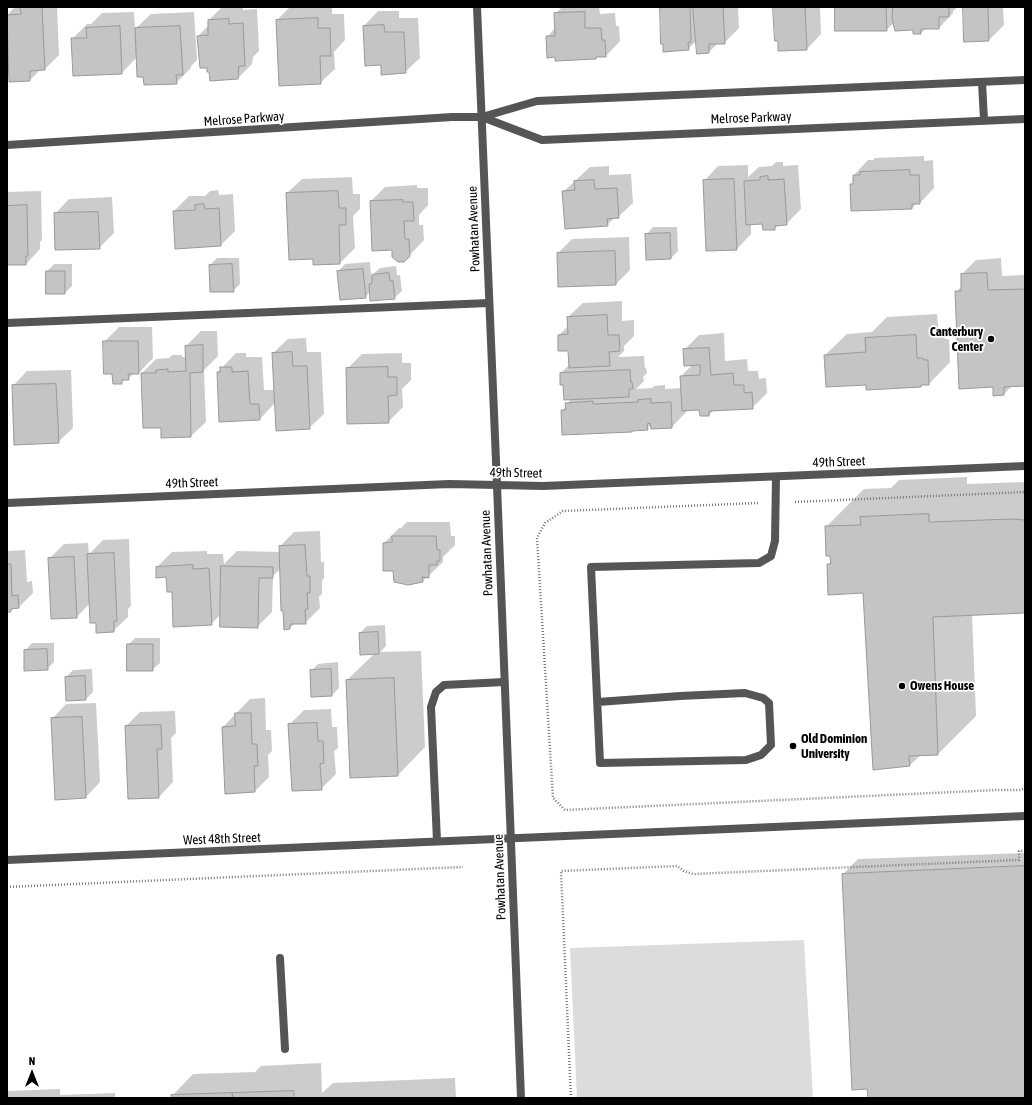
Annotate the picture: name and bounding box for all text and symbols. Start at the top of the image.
street label: Melrose Parkway [203,108,285,130]
street label: Melrose Parkway [710,109,792,127]
street label: Powhatan Avenue [465,186,483,272]
place label: Canterbury Center [930,324,983,355]
marker: Canterbury Center [986,334,996,344]
street label: 49th Street [812,453,866,471]
street label: 49th Street [490,465,542,481]
street label: 49th Street [165,474,219,492]
street label: Powhatan Avenue [478,510,496,596]
place label: Owens House [910,678,974,694]
marker: Owens House [897,681,907,691]
place label: Old Dominion University [801,731,867,762]
marker: Old Dominion University [788,741,798,751]
street label: West 48th Street [183,830,261,848]
street label: Powhatan Avenue [491,834,509,920]
north arrow [12,1053,52,1093]
text: N [29,1055,35,1067]

